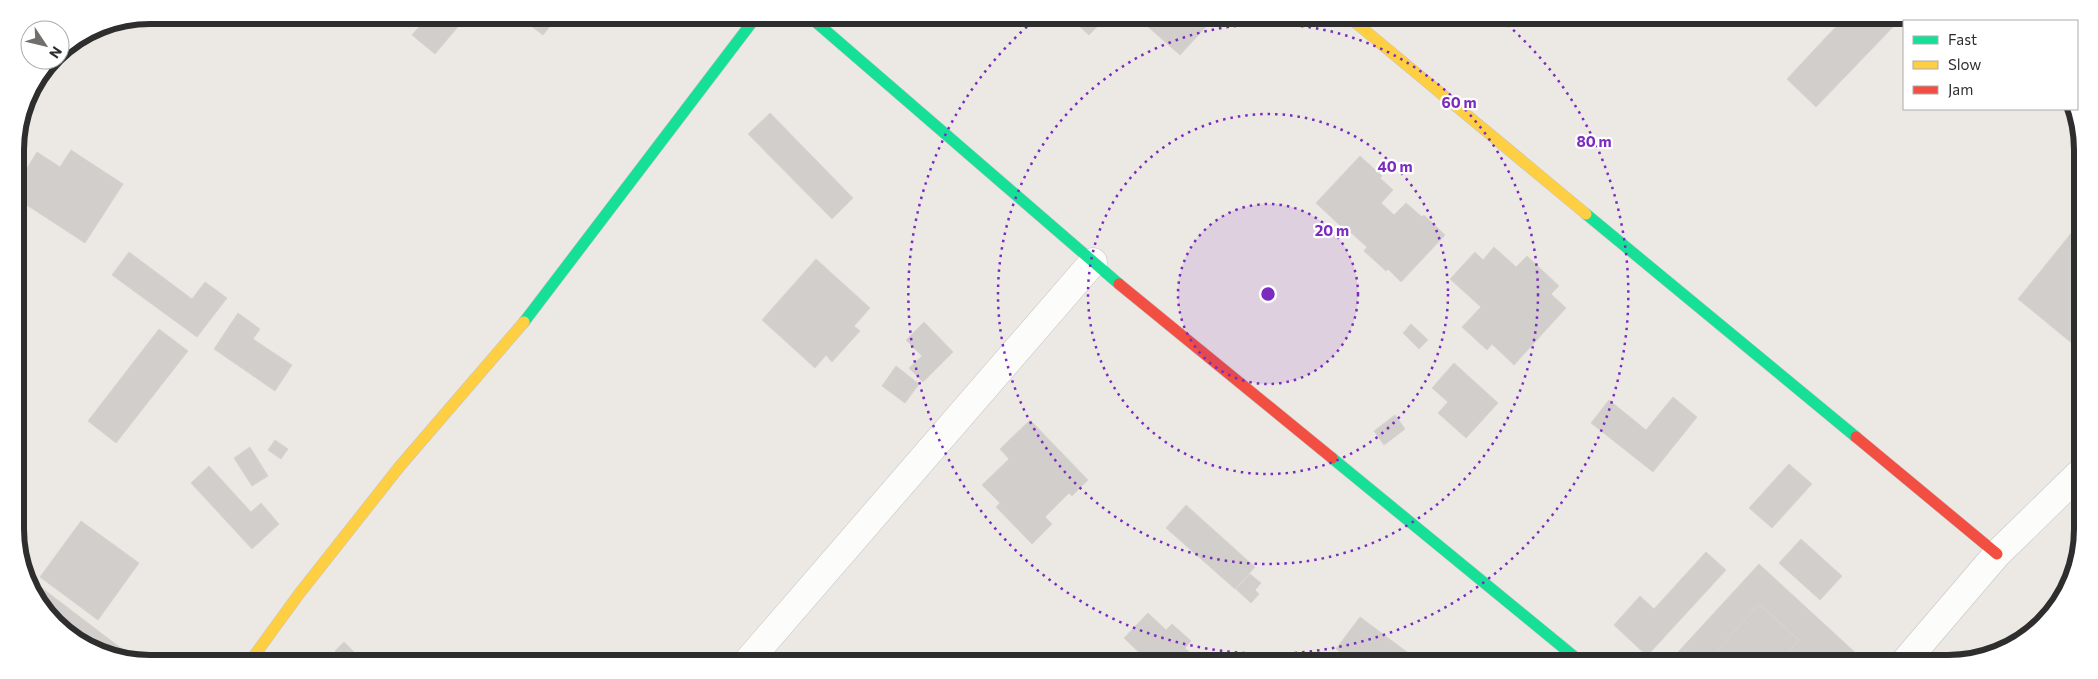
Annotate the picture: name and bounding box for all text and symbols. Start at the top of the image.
north arrow [20,20,70,70]
legend [1903,20,2078,110]
text: Fast [1948,30,1977,48]
text: N [46,44,66,62]
text: Slow [1948,55,1981,73]
text: Jam [1948,80,1973,98]
text: 60 m [1441,93,1477,111]
text: 80 m [1576,132,1612,150]
text: 40 m [1377,157,1413,175]
text: 20 m [1315,221,1349,239]
centre of rings [1259,285,1277,303]

